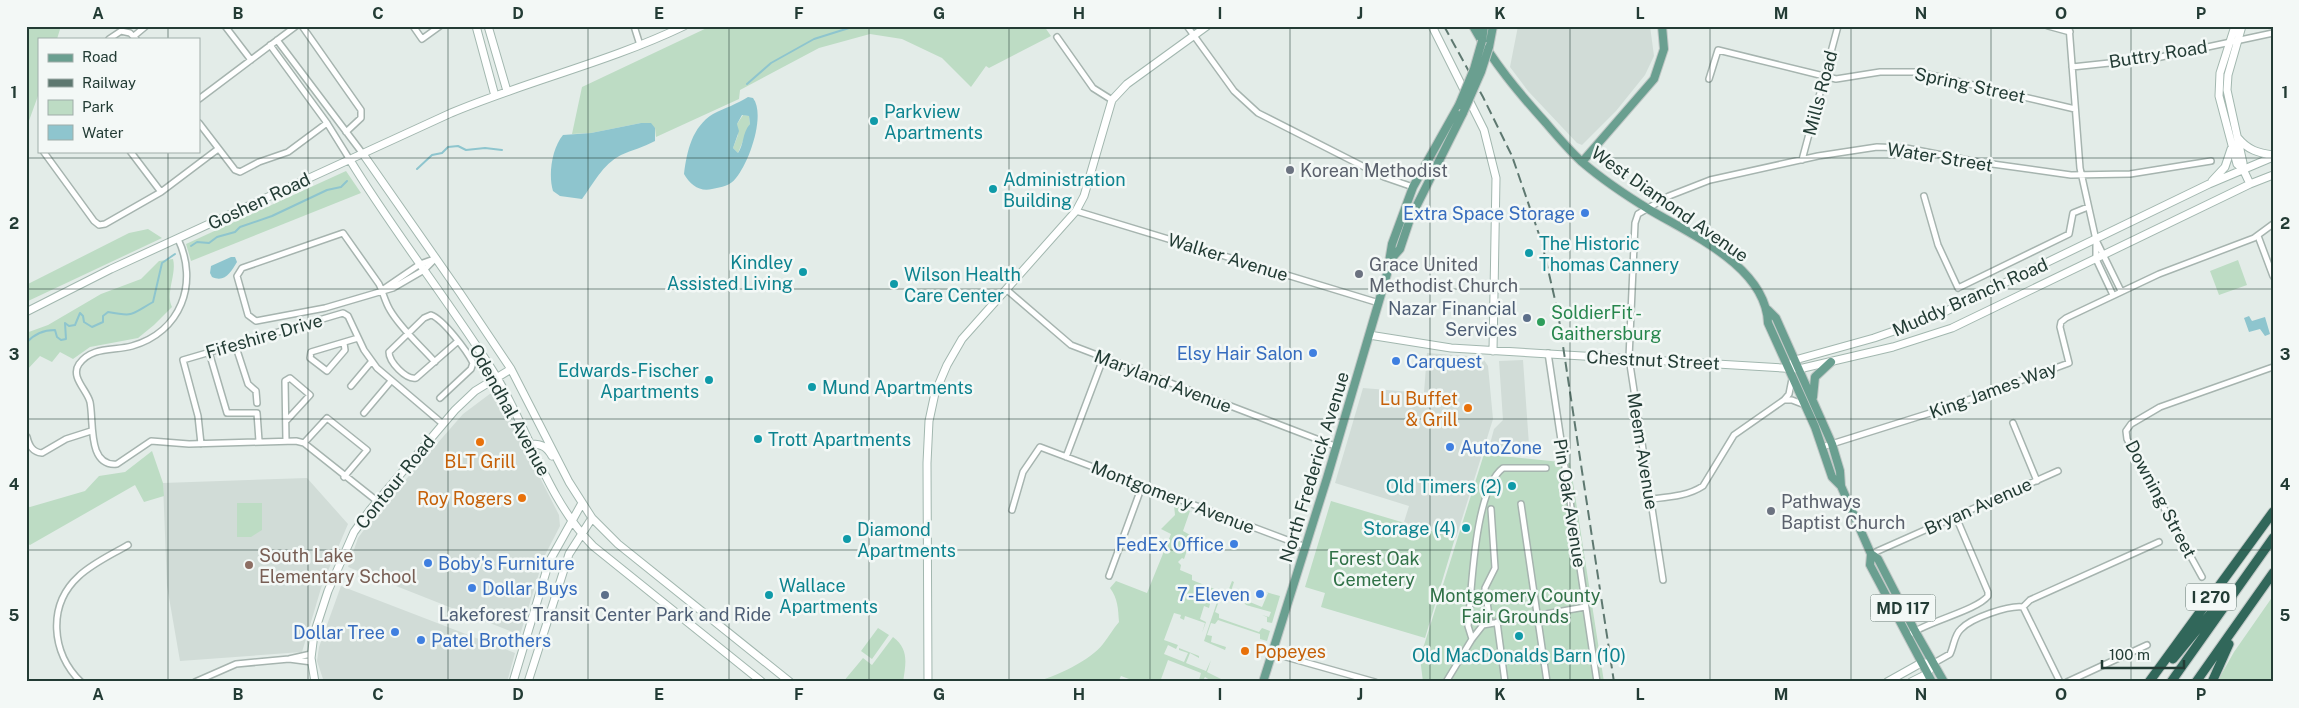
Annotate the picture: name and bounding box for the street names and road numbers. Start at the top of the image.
street label: Buttry Road [2107,36,2209,72]
street label: Mills Road [1799,48,1841,138]
street label: Spring Street [1913,63,2027,107]
street label: Water Street [1886,138,1994,176]
street label: West Diamond Avenue [1587,142,1753,266]
street label: Goshen Road [205,168,313,234]
street label: Walker Avenue [1165,229,1291,285]
street label: Muddy Branch Road [1889,253,2051,341]
street label: Fifeshire Drive [203,309,325,363]
street label: Odendhal Avenue [465,341,555,479]
street label: Maryland Avenue [1091,345,1235,417]
street label: Chestnut Street [1586,346,1720,374]
street label: King James Way [1926,357,2060,423]
street label: North Frederick Avenue [1275,369,1353,565]
street label: Meem Avenue [1623,391,1663,511]
street label: Contour Road [351,431,439,533]
street label: Pin Oak Avenue [1549,437,1591,569]
street label: Downing Street [2121,437,2201,561]
street label: Montgomery Avenue [1088,456,1258,538]
street label: Bryan Avenue [1921,473,2035,539]
road number: I 270 [2186,584,2236,610]
road number: MD 117 [1870,594,1936,622]

